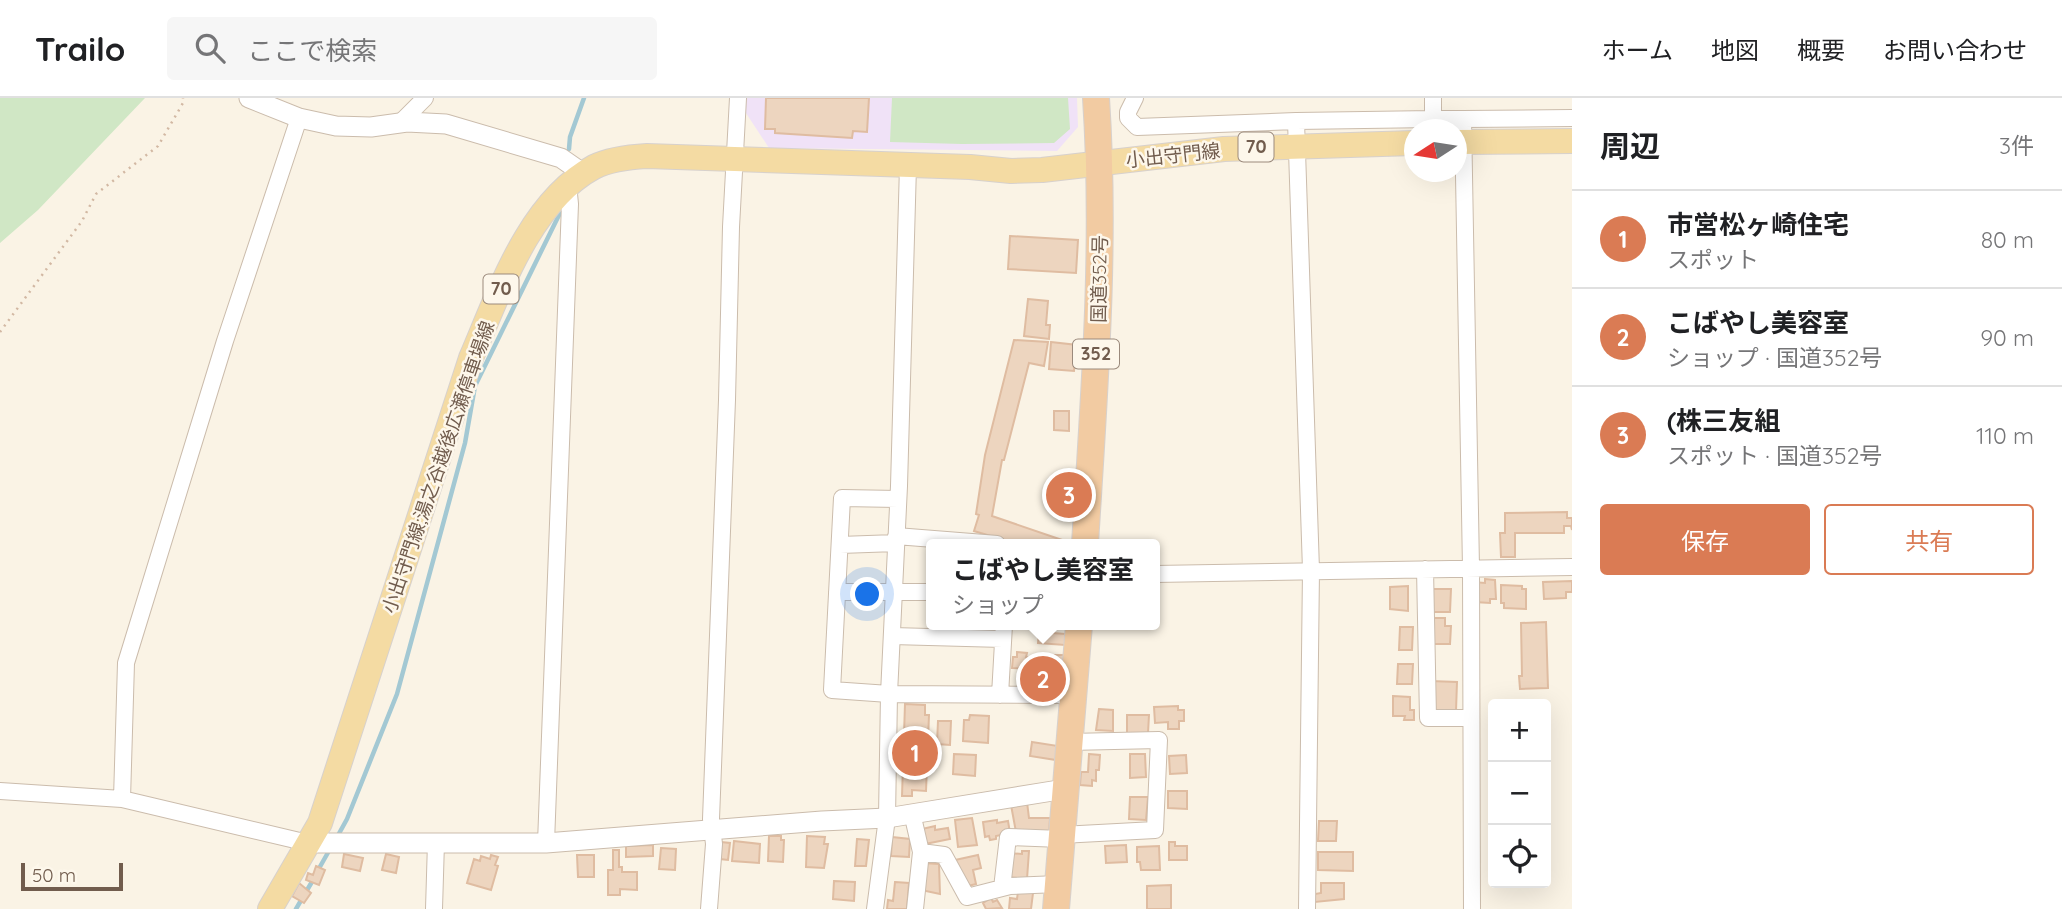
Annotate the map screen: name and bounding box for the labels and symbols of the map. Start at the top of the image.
north arrow [1404,119,1467,182]
road number: 70 [1238,132,1274,162]
street label: 小出守門線 [1124,138,1222,172]
street label: 国道352号 [1086,235,1112,323]
road number: 70 [484,274,518,304]
street label: 小出守門線;湯之谷越後広瀬停車場線 [377,318,499,616]
road number: 352 [1073,340,1119,368]
pin: 3 [1046,469,1092,521]
your location [850,577,884,611]
pin: 2 [1020,653,1066,705]
pin: 1 [892,727,938,779]
scale bar [21,860,122,892]

